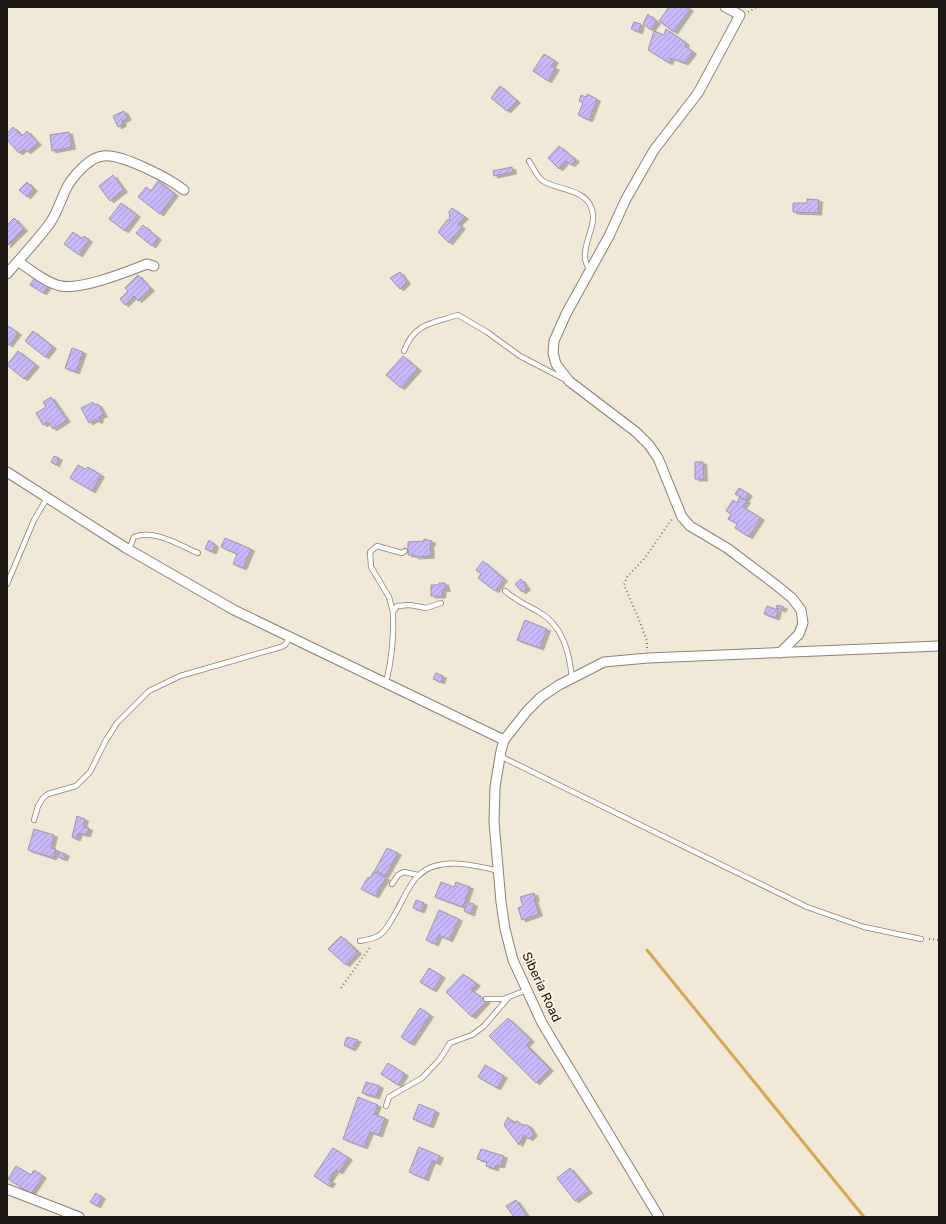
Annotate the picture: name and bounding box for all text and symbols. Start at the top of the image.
street label: Siberia Road [519,950,565,1024]

